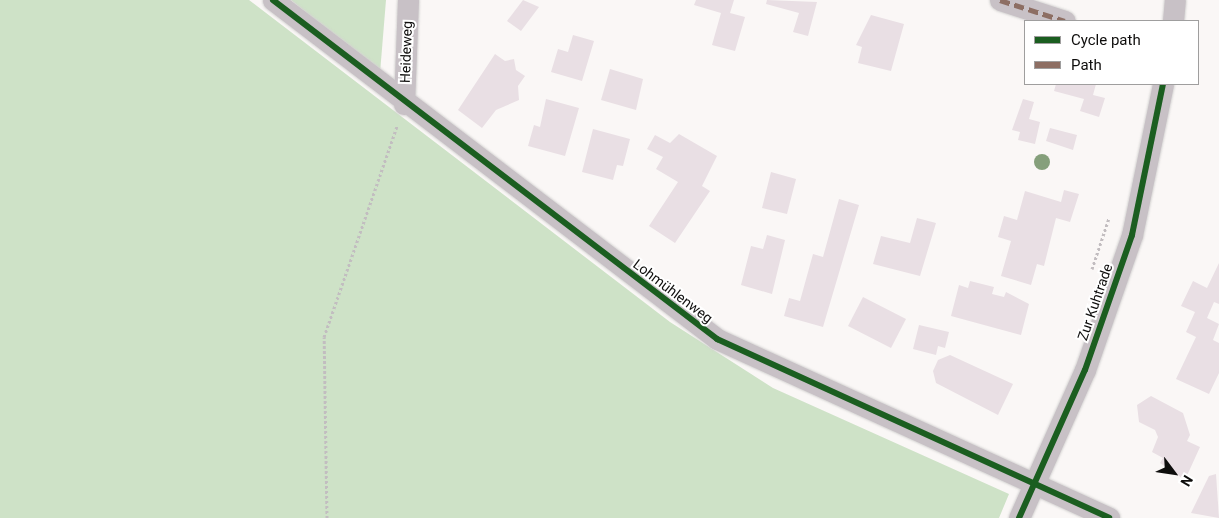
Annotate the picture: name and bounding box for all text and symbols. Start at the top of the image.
legend [1024,20,1199,85]
street label: Heideweg [397,21,415,83]
text: Cycle path [1071,31,1141,49]
text: Path [1071,56,1102,74]
street label: Lohmühlenweg [630,256,716,326]
street label: Zur Kuhtrade [1074,261,1116,343]
north arrow [1149,448,1199,498]
text: N [1177,472,1196,489]

